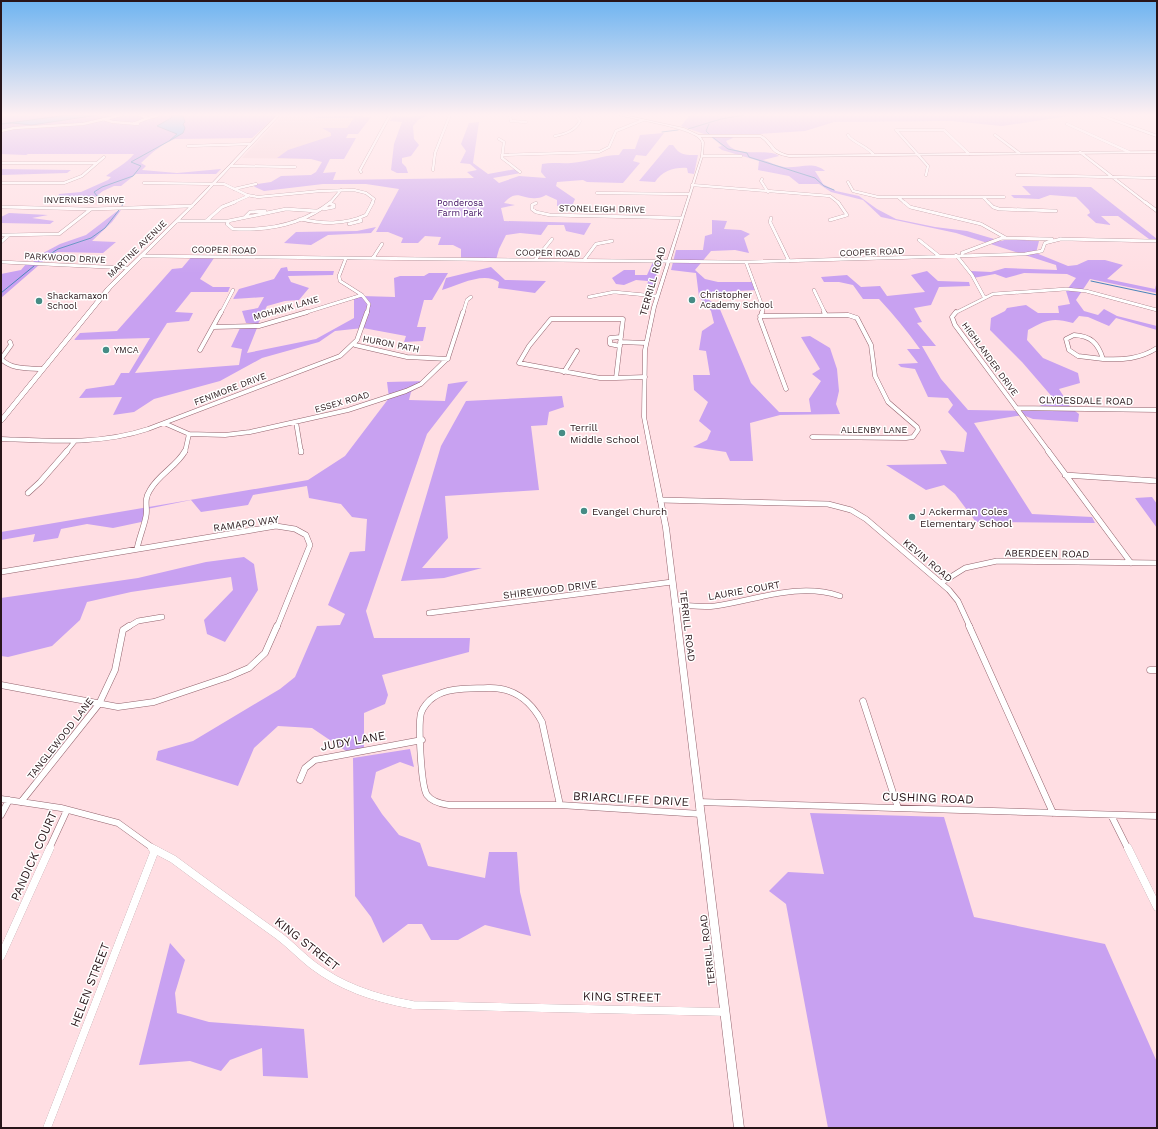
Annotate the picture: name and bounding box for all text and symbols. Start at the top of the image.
street label: INVERNESS DRIVE [44,195,125,205]
park label: Ponderosa Farm Park [437,198,483,218]
street label: STONELEIGH DRIVE [559,203,646,215]
street label: MARTINE AVENUE [105,218,169,280]
street label: COOPER ROAD [192,244,256,256]
street label: TERRILL ROAD [637,245,668,317]
street label: COOPER ROAD [839,246,905,258]
street label: COOPER ROAD [516,247,580,259]
street label: PARKWOOD DRIVE [24,251,106,265]
place label: Christopher Academy School [700,290,773,310]
place label: Shackamaxon School [47,291,108,311]
street label: MOHAWK LANE [252,294,320,322]
marker: Christopher Academy School [687,295,697,305]
marker: Shackamaxon School [34,296,44,306]
street label: HIGHLANDER DRIVE [960,320,1020,398]
street label: HURON PATH [362,334,420,354]
marker: YMCA [101,345,111,355]
place label: YMCA [114,345,139,355]
street label: FENIMORE DRIVE [193,371,268,407]
street label: ESSEX ROAD [314,389,370,415]
street label: CLYDESDALE ROAD [1039,394,1133,407]
place label: Terrill Middle School [570,422,639,445]
street label: ALLENBY LANE [841,425,907,435]
marker: Terrill Middle School [557,428,567,438]
marker: Evangel Church [579,506,589,516]
place label: Evangel Church [592,506,667,517]
place label: J Ackerman Coles Elementary School [920,506,1012,529]
marker: J Ackerman Coles Elementary School [907,512,917,522]
street label: RAMAPO WAY [213,513,280,534]
street label: KEVIN ROAD [901,537,955,584]
street label: ABERDEEN ROAD [1005,547,1089,560]
street label: SHIREWOOD DRIVE [502,578,598,601]
street label: LAURIE COURT [707,579,781,602]
street label: TERRILL ROAD [678,590,697,662]
street label: TANGLEWOOD LANE [25,695,96,781]
street label: JUDY LANE [319,728,387,754]
street label: BRIARCLIFFE DRIVE [573,789,690,809]
street label: CUSHING ROAD [882,789,974,807]
street label: PANDICK COURT [8,809,60,903]
street label: KING STREET [272,914,342,974]
street label: TERRILL ROAD [698,914,717,986]
street label: HELEN STREET [67,941,113,1029]
street label: KING STREET [583,989,661,1005]

